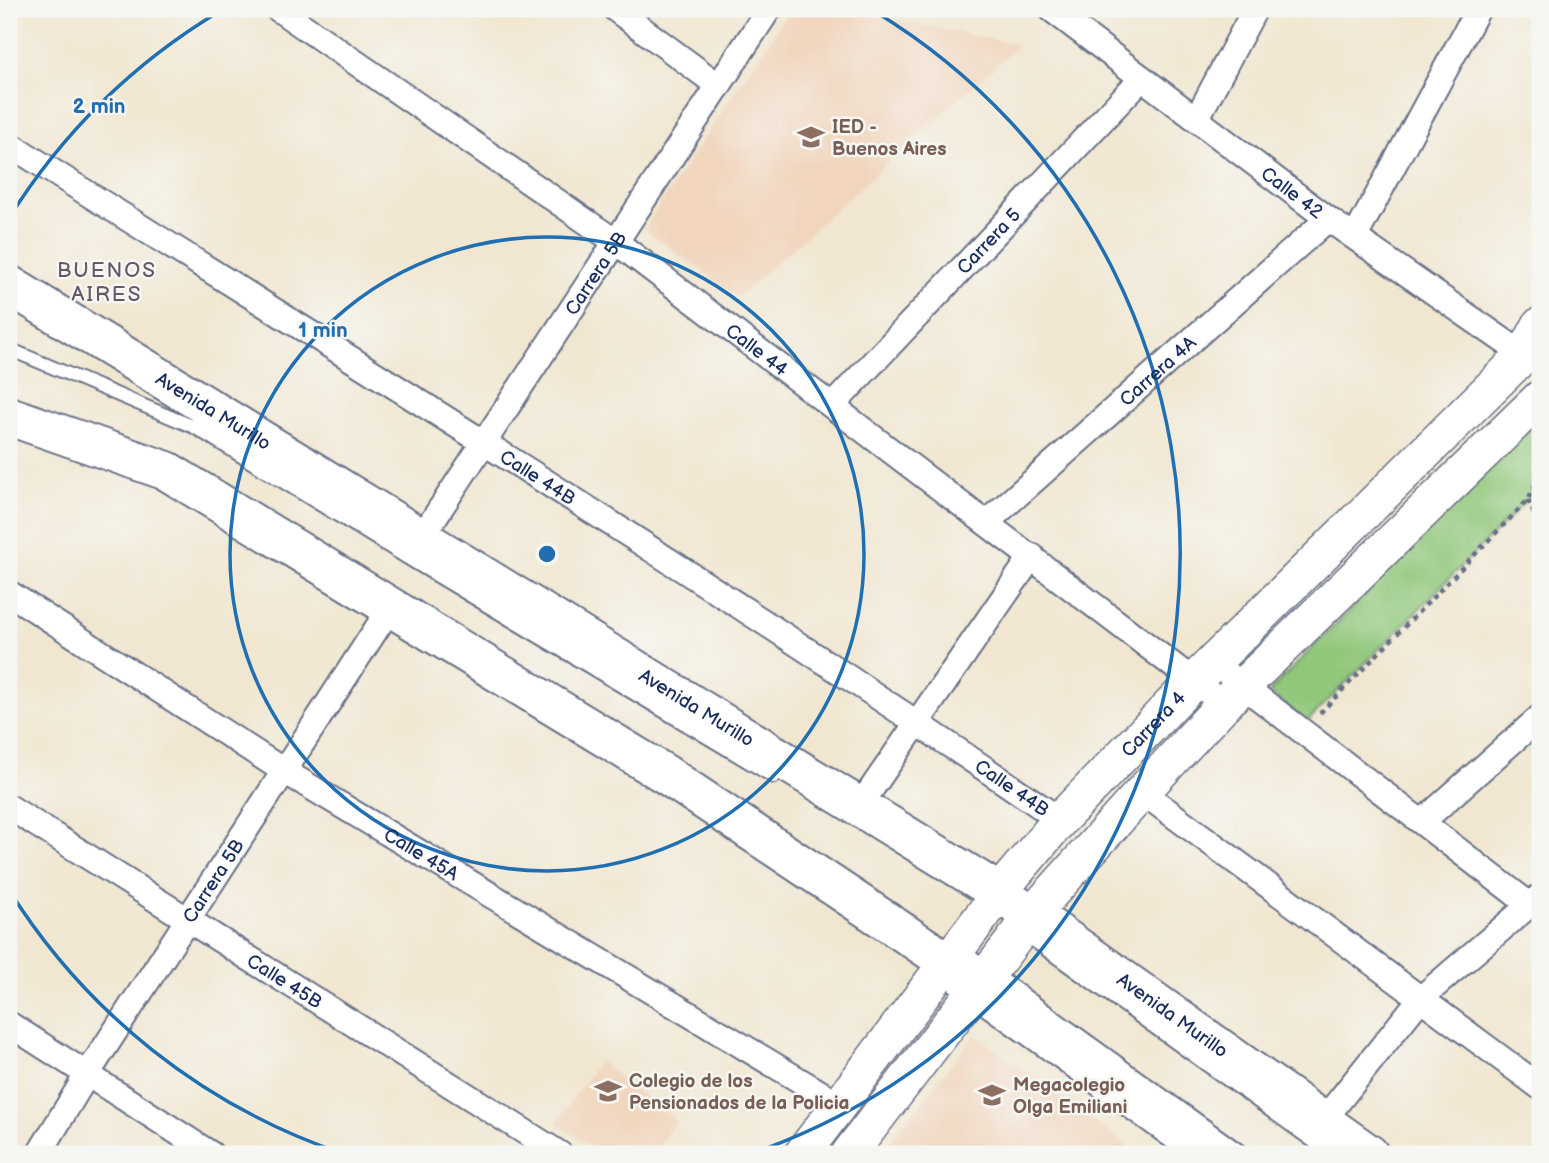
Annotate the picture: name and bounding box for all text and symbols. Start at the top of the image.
text: 2 min [72,94,126,119]
place label: IED - Buenos Aires [832,116,947,161]
school or university icon: IED - Buenos Aires [796,122,826,152]
street label: Calle 42 [1256,162,1328,225]
street label: Carrera 5 [953,204,1026,280]
street label: Carrera 5B [561,228,632,320]
district label: BUENOS AIRES [57,258,157,307]
text: 1 min [298,318,348,343]
street label: Calle 44 [721,320,792,382]
street label: Carrera 4A [1115,331,1202,412]
street label: Avenida Murillo [151,368,275,456]
street label: Calle 44B [495,446,579,511]
centre of rings [535,542,559,566]
street label: Avenida Murillo [634,664,758,752]
street label: Carrera 4 [1117,687,1191,762]
street label: Calle 44B [970,755,1053,822]
street label: Calle 45A [379,824,463,886]
street label: Carrera 5B [179,835,250,928]
street label: Calle 45B [242,950,326,1014]
street label: Avenida Murillo [1112,969,1232,1063]
place label: Colegio de los Pensionados de la Policia [629,1070,850,1115]
place label: Megacolegio Olga Emiliani [1013,1074,1127,1119]
school or university icon: Colegio de los Pensionados de la Policia [593,1076,623,1106]
school or university icon: Megacolegio Olga Emiliani [977,1080,1007,1110]

